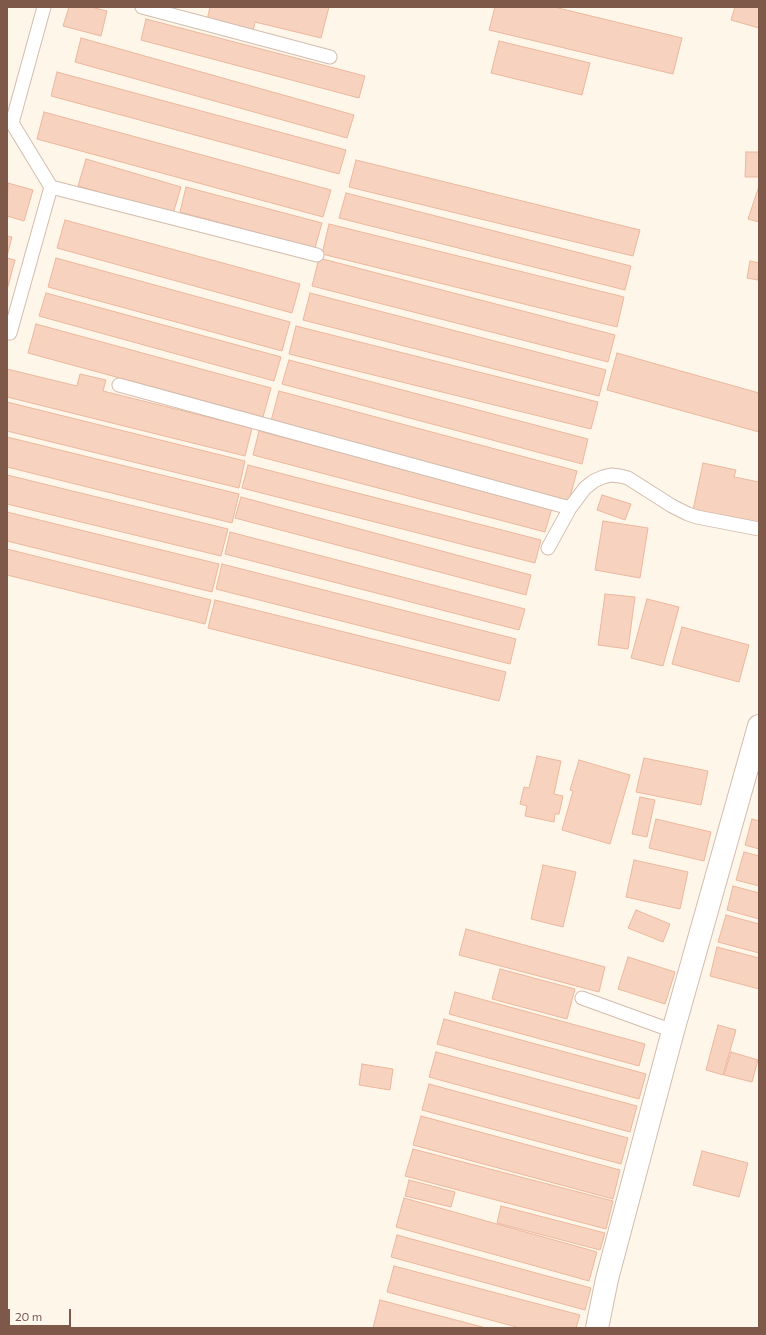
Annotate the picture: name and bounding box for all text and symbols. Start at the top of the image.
scale bar [10,1301,73,1327]
text: 20 m [15,1309,42,1323]

